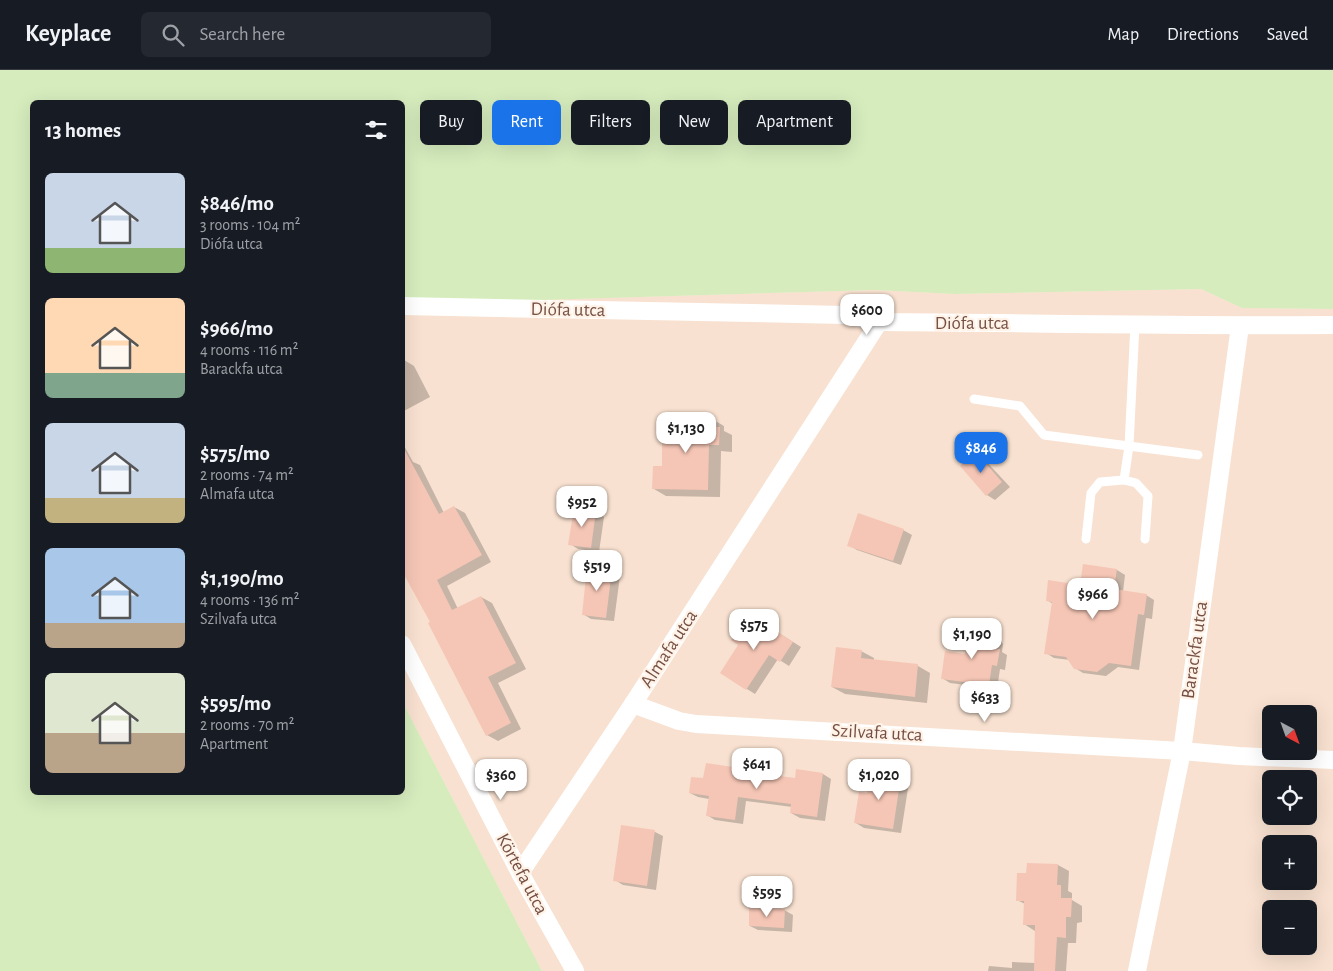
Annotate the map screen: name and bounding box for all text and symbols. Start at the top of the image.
search box [141,12,491,57]
icon: search [159,21,187,49]
text: Keyplace [25,22,111,46]
text: Search here [199,25,285,44]
text: Map [1108,26,1139,44]
text: Directions [1167,26,1239,44]
text: Saved [1267,26,1308,44]
chip: Buy [420,100,482,145]
chip: Rent [492,100,561,145]
chip: Filters [571,100,650,145]
chip: New [660,100,728,145]
chip: Apartment [738,100,851,145]
icon: filters [362,116,390,144]
text: 13 homes [45,120,121,141]
icon: home [85,193,145,253]
text: $846/mo [200,193,274,214]
text: 3 rooms · 104 m² [200,217,300,233]
text: Diófa utca [200,236,263,252]
pin: $600 [837,294,897,336]
street label: Diófa utca [530,300,606,320]
text: $600 [851,302,883,318]
street label: Diófa utca [935,314,1010,333]
icon: home [85,318,145,378]
text: $966/mo [200,318,273,339]
text: 4 rooms · 116 m² [200,342,298,358]
text: Barackfa utca [200,361,283,377]
pin: $1,130 [645,412,727,454]
text: $1,130 [667,420,705,436]
pin: $846 [951,432,1011,474]
text: $846 [966,440,996,456]
icon: home [85,443,145,503]
text: $575/mo [200,443,270,464]
text: 2 rooms · 74 m² [200,467,294,483]
text: Almafa utca [200,486,274,502]
pin: $952 [552,486,612,528]
text: $952 [567,494,597,510]
pin: $519 [567,550,627,592]
text: $519 [583,558,611,574]
icon: home [85,568,145,628]
text: $1,190/mo [200,568,284,589]
pin: $966 [1063,578,1123,620]
text: $966 [1078,586,1108,602]
text: 4 rooms · 136 m² [200,592,299,608]
street label: Barackfa utca [1179,600,1211,700]
street label: Almafa utca [637,607,701,691]
pin: $575 [724,608,784,651]
text: Szilvafa utca [200,611,277,627]
text: $575 [740,617,768,633]
pin: $1,190 [931,618,1013,660]
text: $1,190 [953,626,991,642]
pin: $633 [955,680,1015,723]
text: $633 [971,689,999,705]
icon: home [85,693,145,753]
text: $595/mo [200,693,271,714]
north arrow [1262,705,1318,760]
map controls [1262,705,1317,955]
text: 2 rooms · 70 m² [200,717,294,733]
street label: Szilvafa utca [831,721,923,745]
text: Apartment [200,736,268,752]
pin: $641 [727,748,787,790]
text: $641 [743,756,771,772]
pin: $360 [471,758,531,801]
pin: $1,020 [838,758,920,801]
text: $360 [486,767,516,783]
text: $1,020 [859,767,899,783]
button: locate [1262,770,1317,825]
street label: Körtefa utca [493,830,551,918]
button: + [1262,835,1317,890]
pin: $595 [737,876,797,918]
text: $595 [753,884,781,900]
button: − [1262,900,1317,955]

